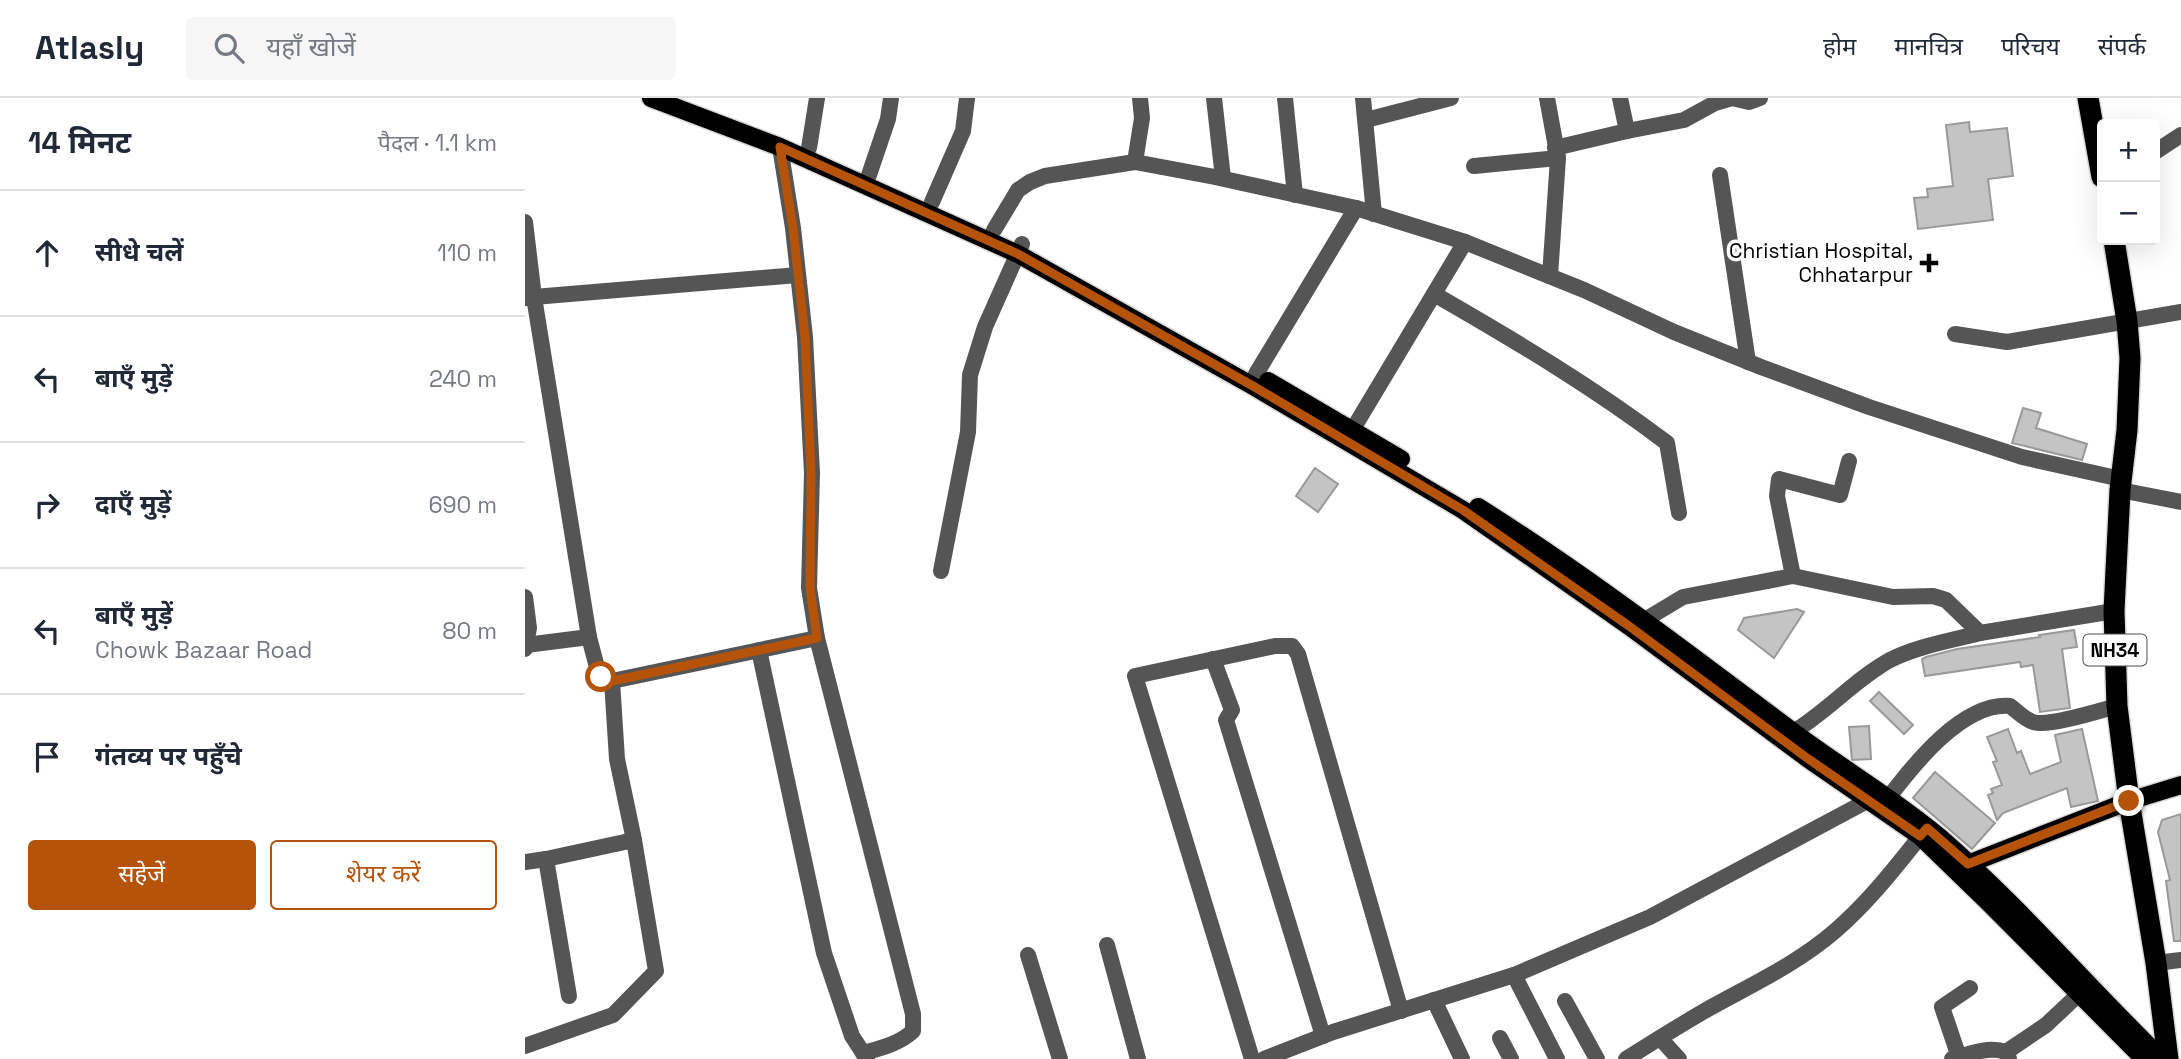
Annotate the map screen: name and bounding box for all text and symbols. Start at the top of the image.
search box [186,17,676,80]
text: Atlasly [35,27,144,69]
icon: search [210,29,248,67]
text: यहाँ खोजें [266,30,356,64]
text: होम [1823,31,1856,62]
text: मानचित्र [1894,31,1963,62]
text: परिचय [2001,31,2060,62]
text: संपर्क [2098,31,2146,62]
map controls [2097,119,2160,245]
button: + [2097,119,2160,182]
text: 14 मिनट [28,123,131,162]
text: पैदल · 1.1 km [378,128,497,158]
button: − [2097,182,2160,245]
icon: ahead [28,234,66,272]
text: सीधे चलें [95,235,184,269]
place label: Christian Hospital, Chhatarpur [1729,237,1913,288]
text: 110 m [437,238,497,268]
marker: Christian Hospital, Chhatarpur [1919,253,1939,273]
icon: left [28,360,66,398]
text: बाएँ मुड़ें [95,361,173,395]
text: 240 m [429,364,497,394]
icon: right [28,486,66,524]
text: दाएँ मुड़ें [95,487,171,521]
text: 690 m [428,490,497,520]
text: बाएँ मुड़ें [95,598,173,632]
icon: left [28,612,66,650]
text: 80 m [442,616,497,646]
text: Chowk Bazaar Road [95,635,312,665]
road number: NH34 [2083,635,2147,666]
route start [585,661,616,692]
icon: arrive [28,738,66,776]
text: गंतव्य पर पहुँचे [95,739,242,773]
route end [2113,785,2144,816]
button: सहेजें [28,840,256,910]
button: शेयर करें [270,840,497,910]

